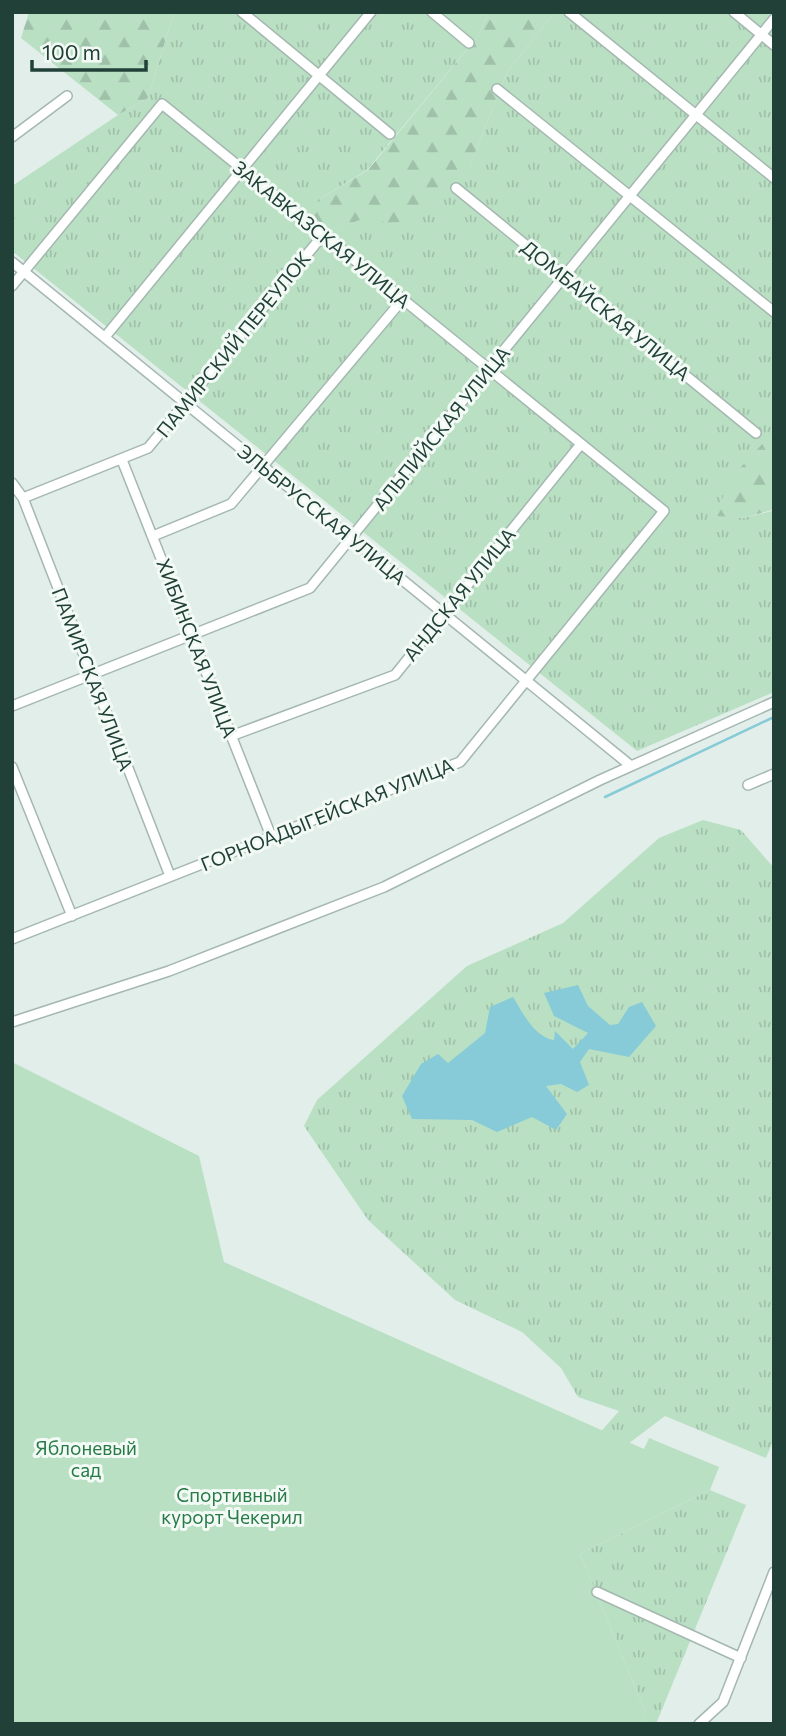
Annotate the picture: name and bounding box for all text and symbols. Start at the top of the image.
scale bar [32,28,145,72]
text: 100 m [42,39,101,64]
street label: ЗАКАВКАЗСКАЯ УЛИЦА [229,155,415,313]
street label: ДОМБАЙСКАЯ УЛИЦА [517,235,695,385]
street label: ПАМИРСКИЙ ПЕРЕУЛОК [151,246,315,441]
street label: АЛЬПИЙСКАЯ УЛИЦА [368,341,514,515]
street label: ЭЛЬБРУССКАЯ УЛИЦА [233,439,411,589]
street label: АНДСКАЯ УЛИЦА [398,523,520,665]
street label: ХИБИНСКАЯ УЛИЦА [152,555,242,741]
street label: ПАМИРСКАЯ УЛИЦА [47,584,139,774]
street label: ГОРНОАДЫГЕЙСКАЯ УЛИЦА [197,753,457,875]
park label: Яблоневый сад [35,1436,137,1481]
park label: Спортивный курорт Чекерил [161,1483,303,1528]

